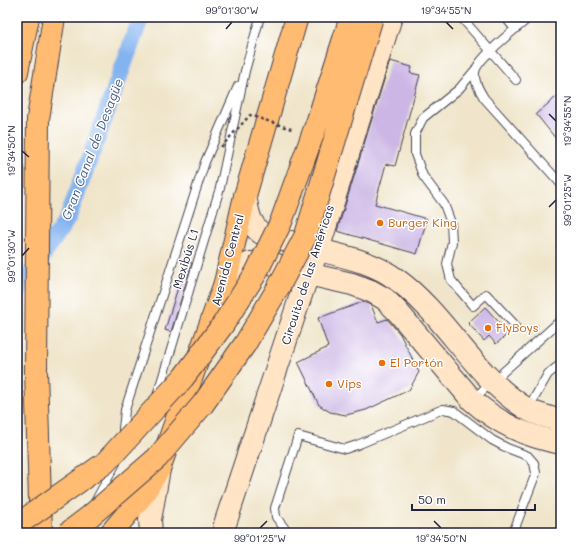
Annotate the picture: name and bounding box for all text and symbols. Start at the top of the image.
text: 99°01'30"W [206,3,259,17]
text: 19°34'55"N [421,3,471,17]
water label: Gran Canal de Desagüe [57,76,126,222]
text: 19°34'55"N [560,96,574,146]
text: 19°34'50"N [4,125,18,177]
text: 99°01'25"W [560,174,574,226]
street label: Circuito de las Américas [277,203,337,347]
street label: Avenida Central [207,212,247,307]
place label: Burger King [388,214,457,230]
marker: Burger King [375,218,385,228]
street label: Mexibús L1 [168,227,202,291]
text: 99°01'30"W [4,229,18,282]
place label: FlyBoys [496,319,539,335]
marker: FlyBoys [483,323,493,333]
place label: El Portón [390,354,443,370]
marker: El Portón [377,358,387,368]
place label: Vips [337,375,362,391]
marker: Vips [324,379,334,389]
scale bar [412,486,535,512]
text: 50 m [418,491,446,507]
text: 99°01'25"W [234,531,286,545]
text: 19°34'50"N [415,531,467,545]

